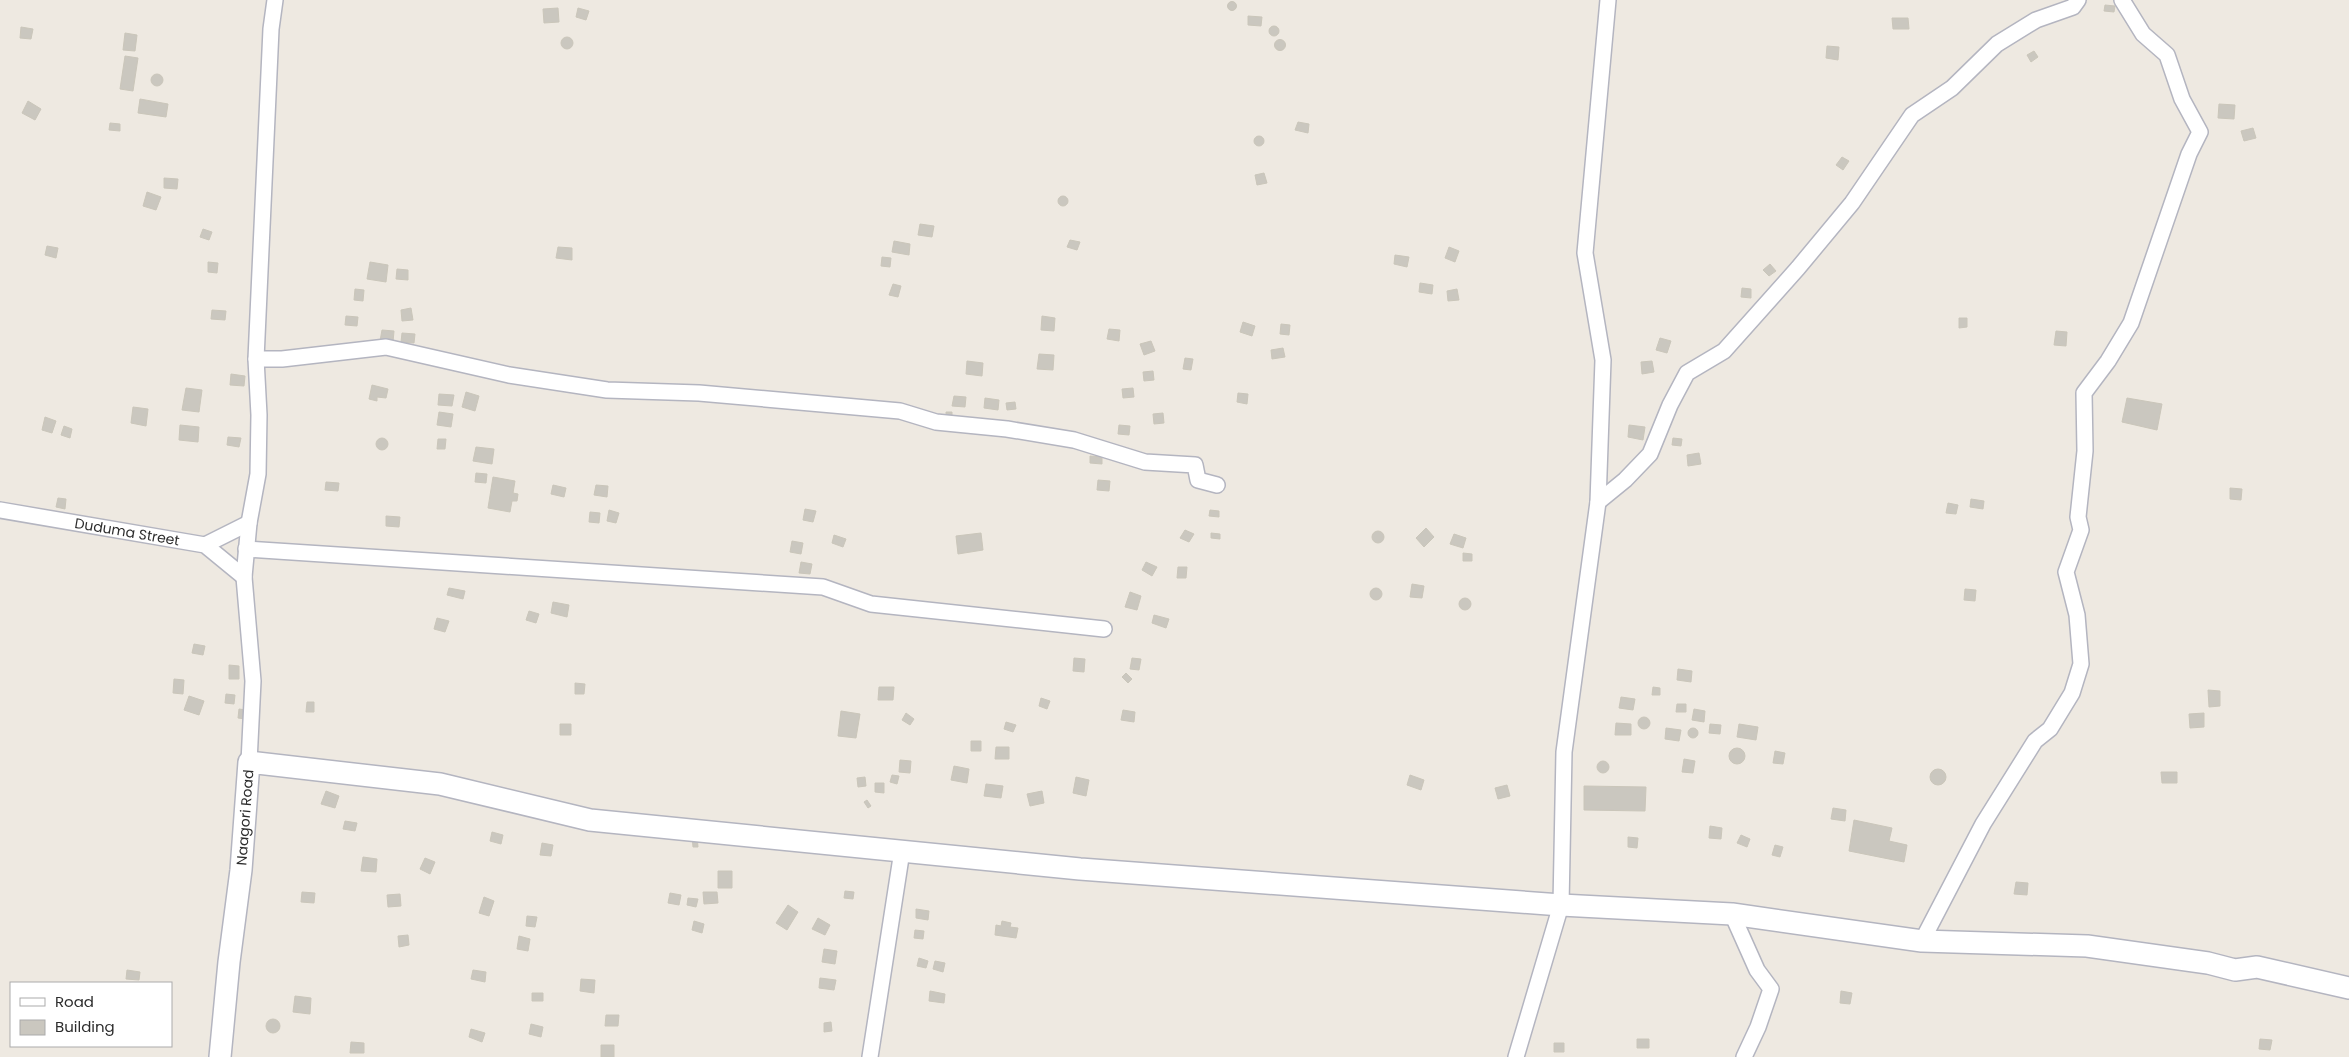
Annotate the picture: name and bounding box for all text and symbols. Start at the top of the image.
street label: Duduma Street [73,513,181,550]
street label: Naagori Road [231,769,258,866]
legend [10,982,172,1047]
text: Road [55,991,94,1012]
text: Building [55,1016,115,1037]

